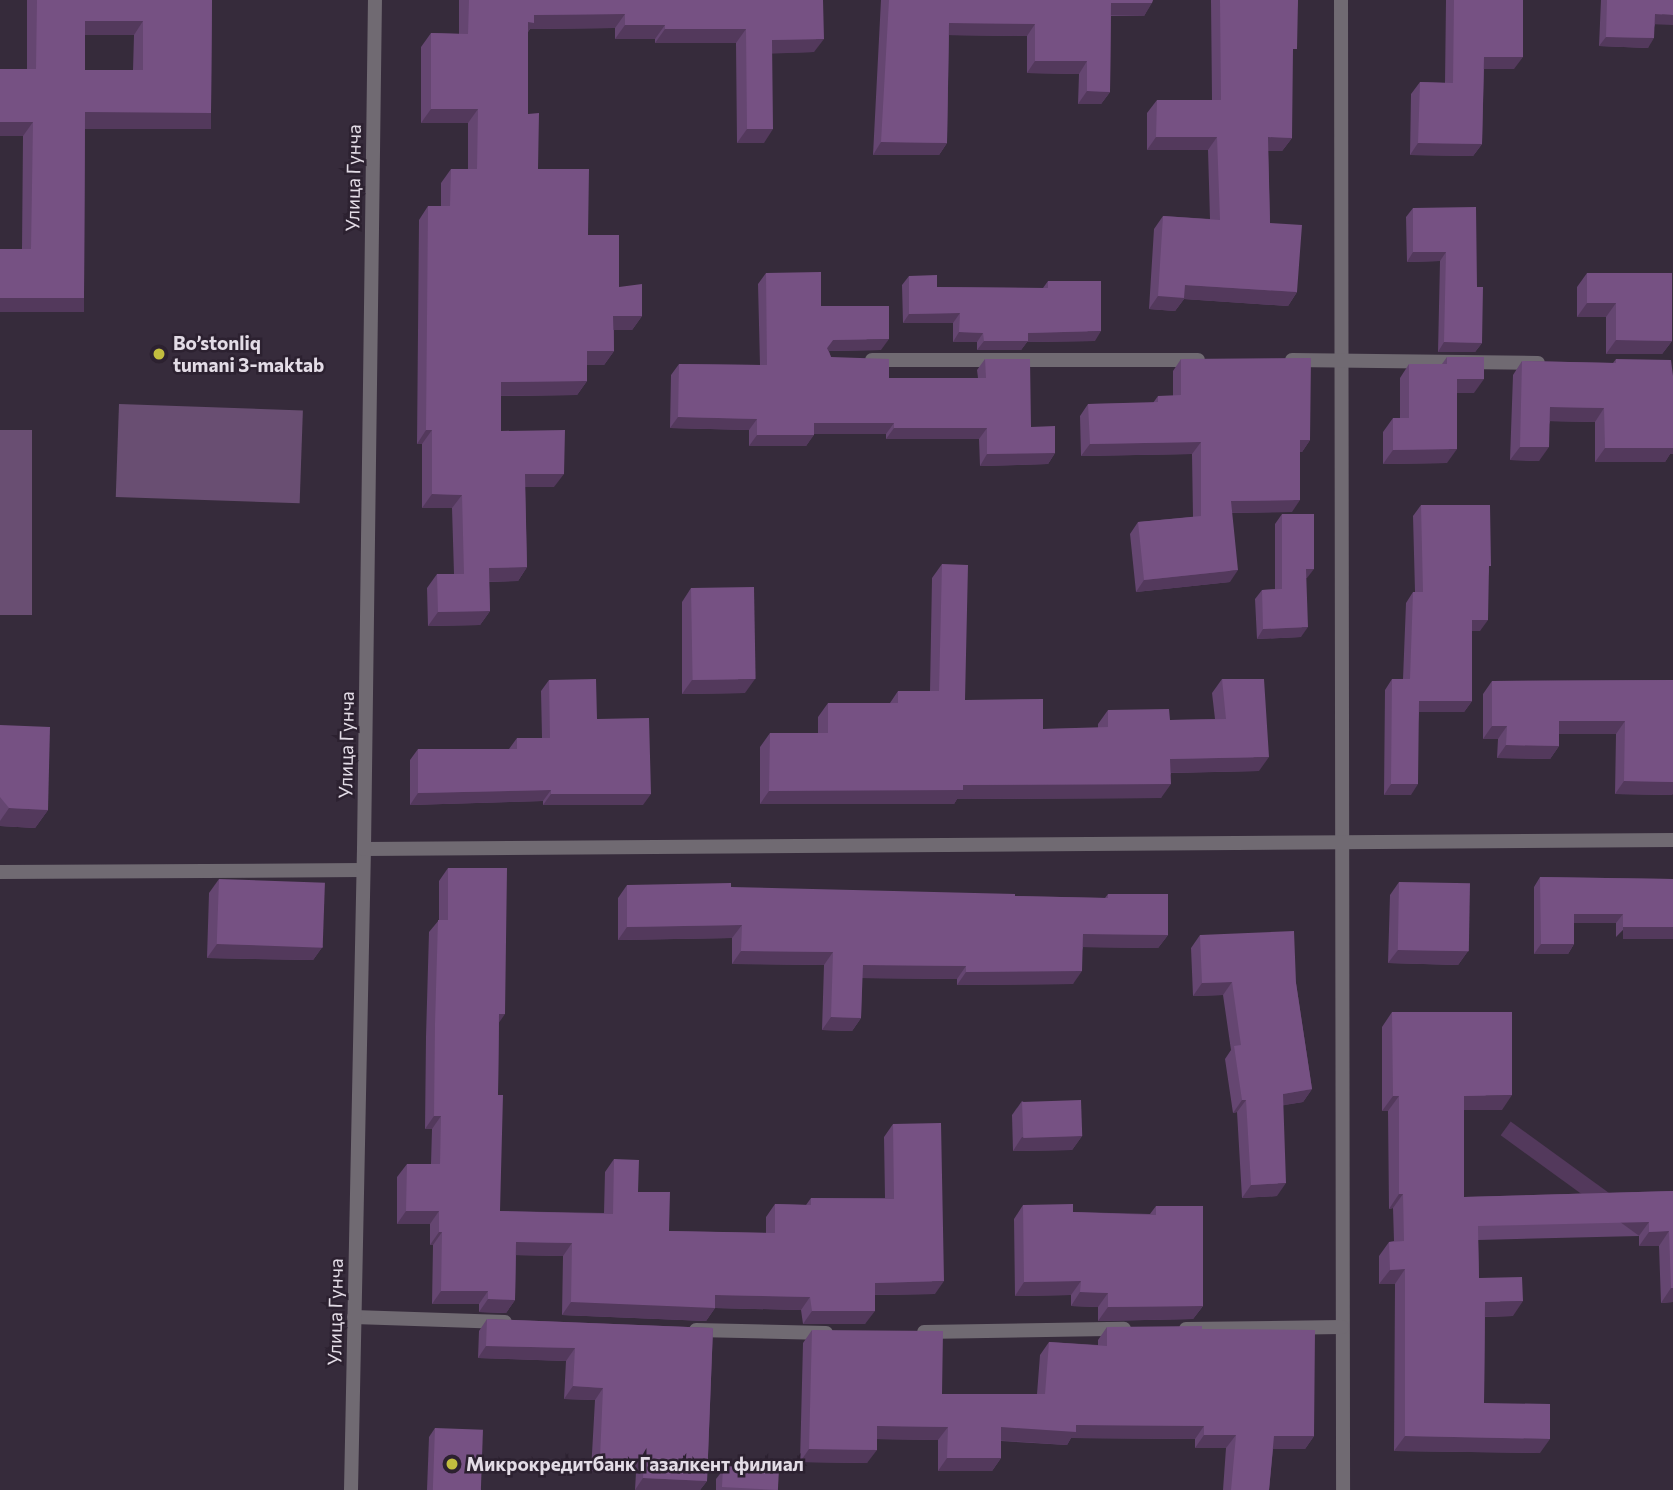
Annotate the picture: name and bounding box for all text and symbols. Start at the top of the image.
street label: Улица Гунча [341,124,365,232]
place label: Bo’stonliq tumani 3-maktab [173,332,324,376]
marker: Bo’stonliq tumani 3-maktab [151,346,167,362]
street label: Улица Гунча [334,691,358,799]
street label: Улица Гунча [323,1258,347,1366]
place label: Микрокредитбанк Газалкент филиал [466,1453,804,1475]
marker: Микрокредитбанк Газалкент филиал [444,1456,460,1472]

